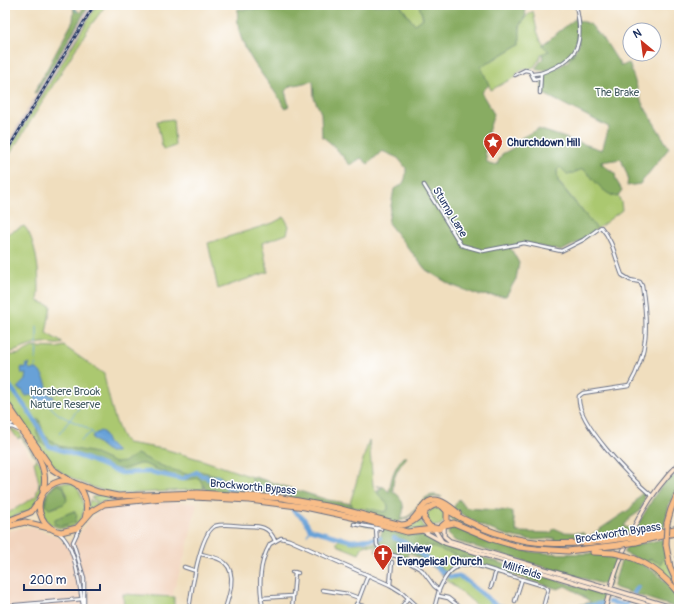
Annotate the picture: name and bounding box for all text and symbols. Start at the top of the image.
north arrow [622,22,662,62]
text: N [631,26,644,41]
park label: The Brake [595,86,640,99]
place icon: Churchdown Hill [482,131,504,159]
place label: Churchdown Hill [507,136,581,149]
street label: Stump Lane [430,185,470,240]
park label: Horsbere Brook Nature Reserve [30,385,101,411]
street label: Brockworth Bypass [209,477,297,497]
street label: Brockworth Bypass [574,520,662,546]
place label: Hillview Evangelical Church [397,542,482,568]
church icon: Hillview Evangelical Church [372,543,394,571]
street label: Millfields [501,558,543,582]
scale bar [24,566,100,592]
text: 200 m [30,573,67,588]

